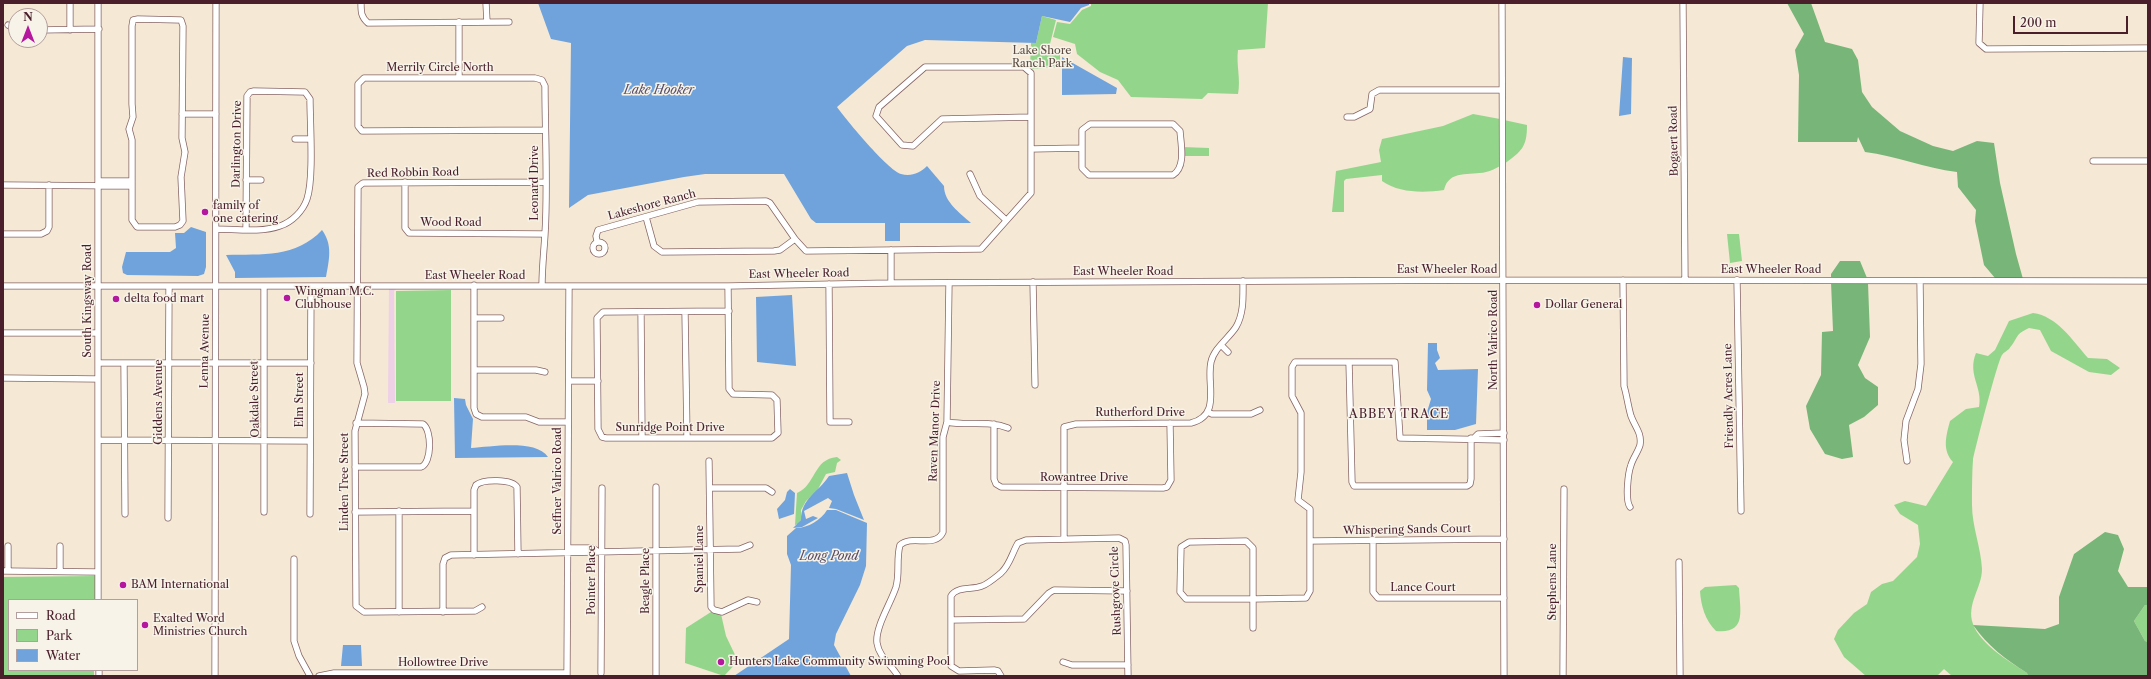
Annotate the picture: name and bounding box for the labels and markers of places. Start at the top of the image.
place label: family of one catering [213,199,278,225]
marker: family of one catering [200,207,210,217]
place label: Wingman M.C. Clubhouse [295,285,374,311]
place label: delta food mart [124,292,204,306]
marker: Wingman M.C. Clubhouse [282,293,292,303]
marker: delta food mart [111,294,121,304]
place label: Dollar General [1545,298,1622,312]
marker: Dollar General [1532,300,1542,310]
place label: BAM International [131,578,229,592]
marker: BAM International [118,580,128,590]
place label: Exalted Word Ministries Church [153,612,247,638]
marker: Exalted Word Ministries Church [140,620,150,630]
place label: Hunters Lake Community Swimming Pool [729,655,950,669]
marker: Hunters Lake Community Swimming Pool [716,657,726,667]

